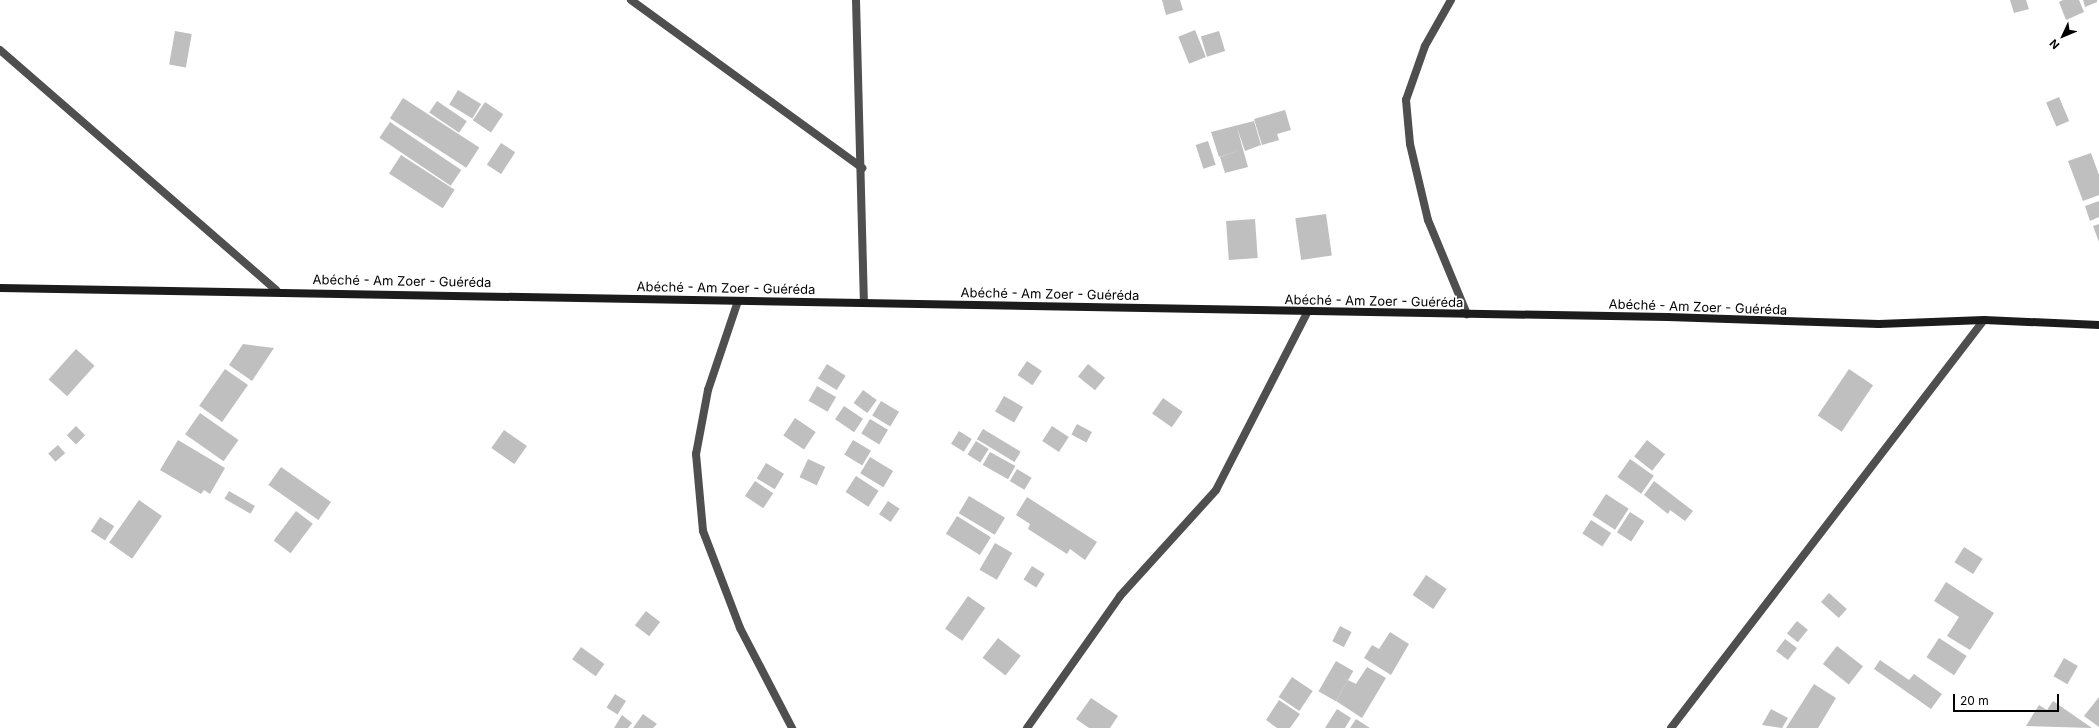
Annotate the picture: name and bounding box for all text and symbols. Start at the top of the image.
north arrow [2043,16,2083,56]
text: N [2046,36,2062,52]
street label: Abéché - Am Zoer - Guéréda [313,272,491,290]
street label: Abéché - Am Zoer - Guéréda [637,279,815,297]
street label: Abéché - Am Zoer - Guéréda [961,285,1139,303]
street label: Abéché - Am Zoer - Guéréda [1285,292,1463,310]
street label: Abéché - Am Zoer - Guéréda [1608,296,1788,318]
scale bar [1955,686,2061,712]
text: 20 m [1960,693,1989,708]

